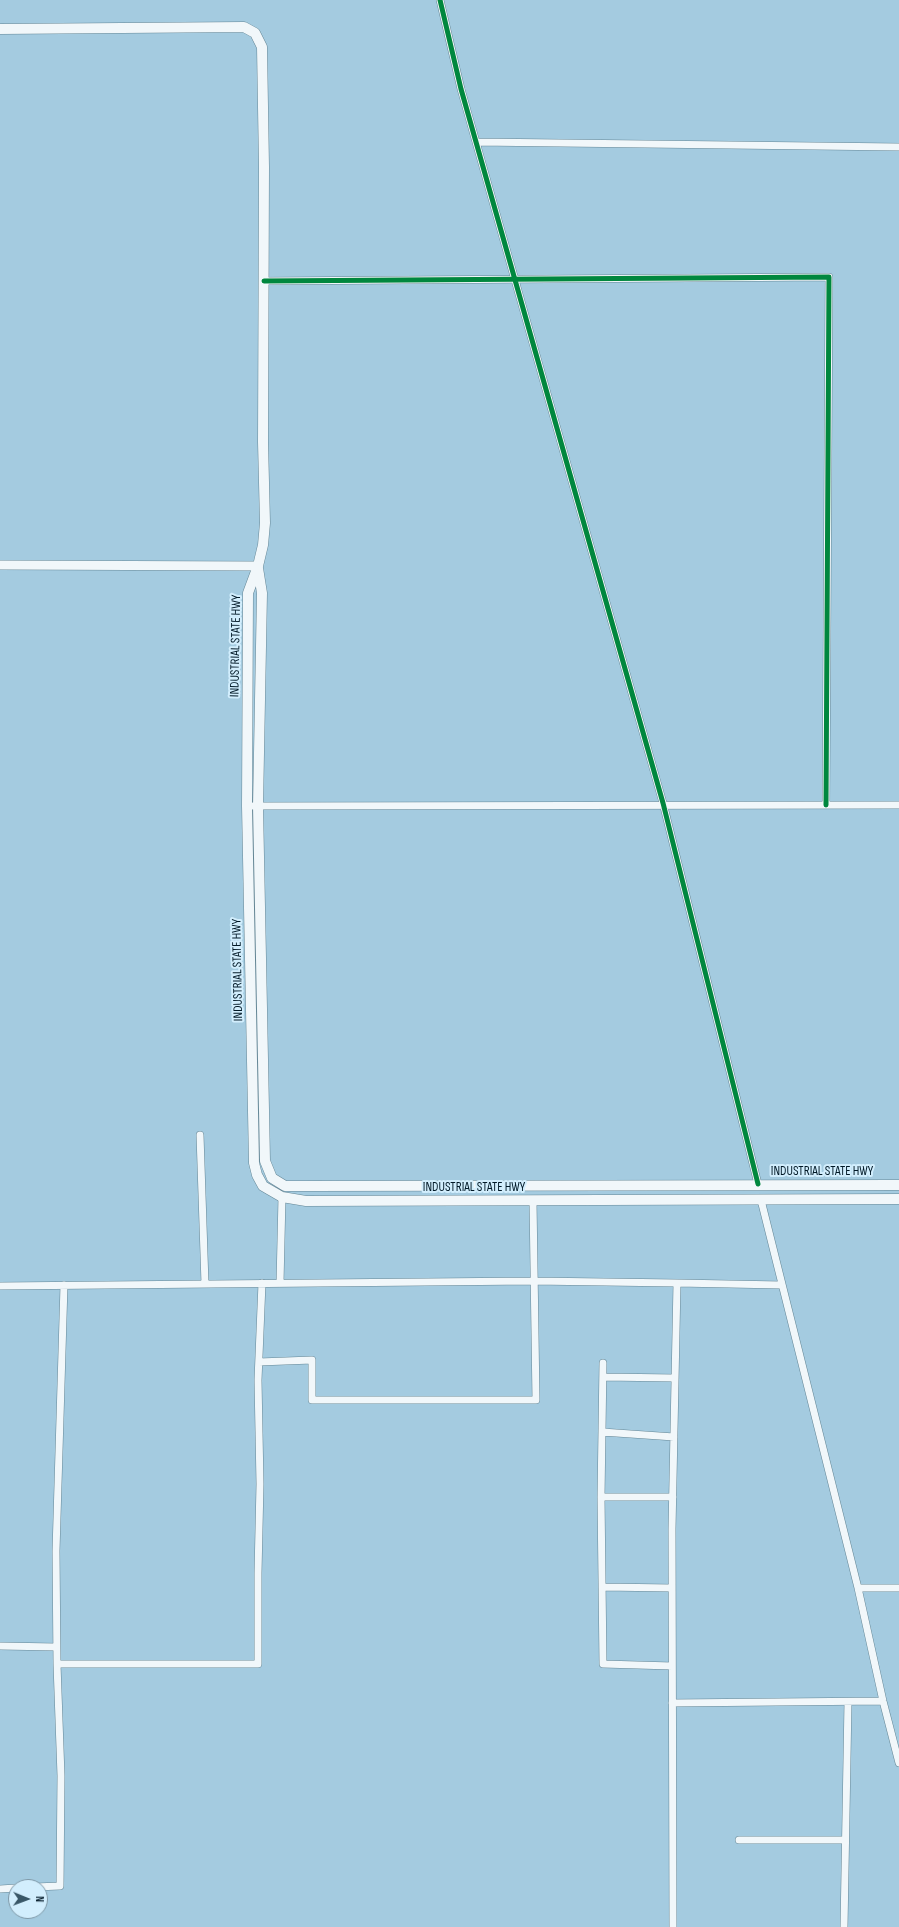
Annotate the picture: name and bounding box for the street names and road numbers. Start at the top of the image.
street label: INDUSTRIAL STATE HWY [227,595,245,697]
street label: INDUSTRIAL STATE HWY [229,919,247,1021]
street label: INDUSTRIAL STATE HWY [771,1164,873,1180]
street label: INDUSTRIAL STATE HWY [423,1180,525,1196]

